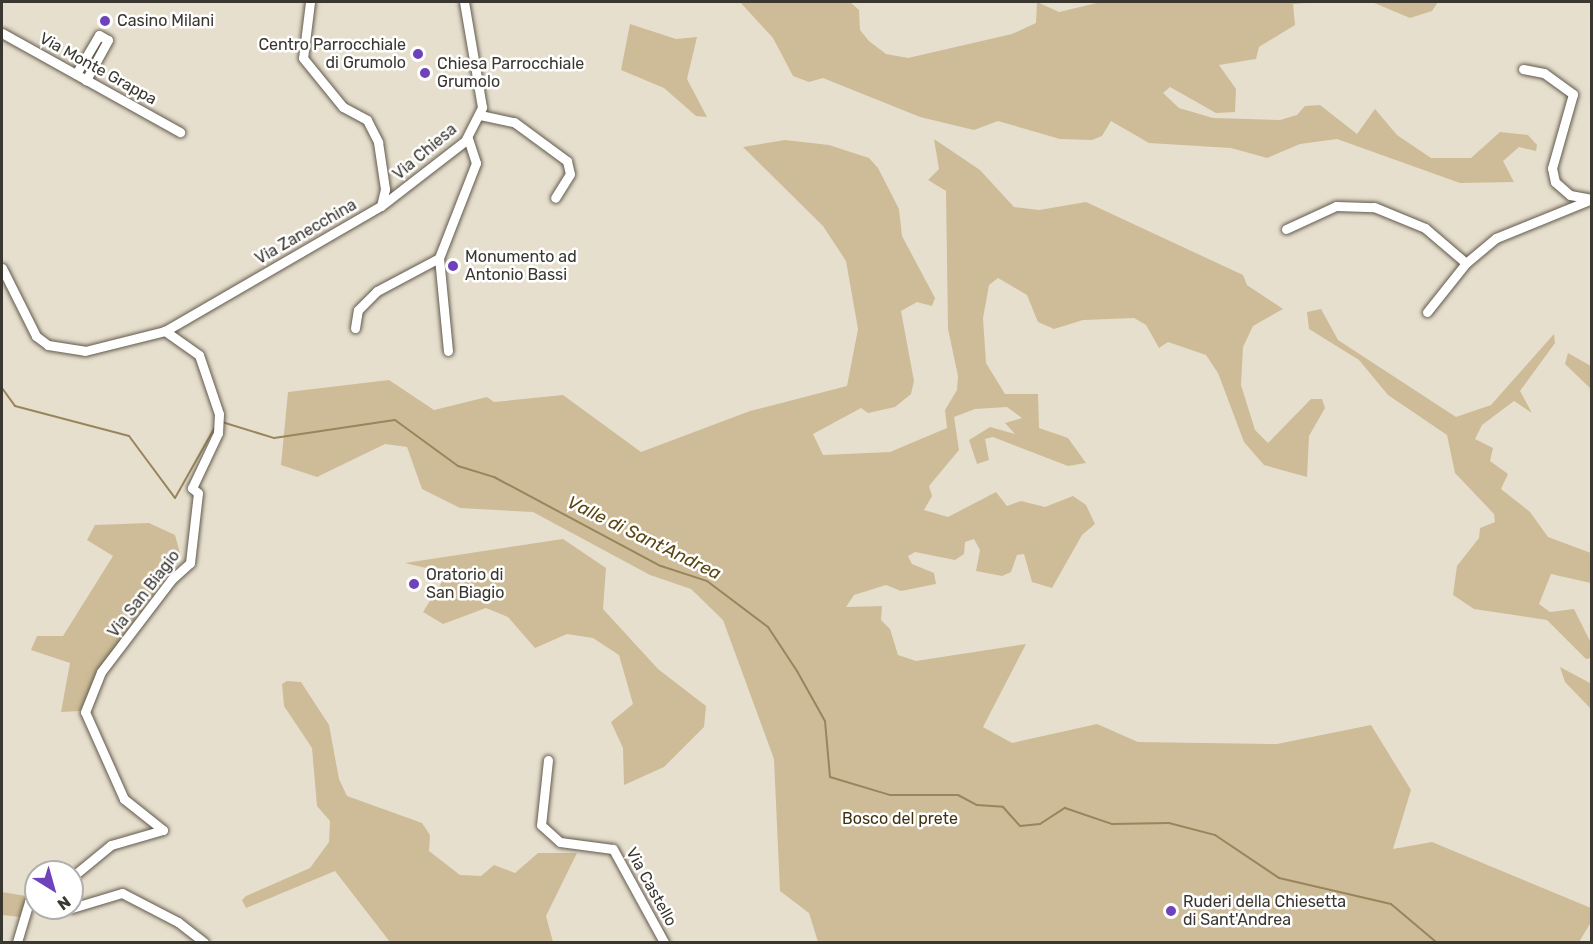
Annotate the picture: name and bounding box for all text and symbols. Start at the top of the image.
place label: Casino Milani [117,11,214,31]
marker: Casino Milani [98,14,112,28]
street label: Via Monte Grappa [36,29,160,109]
place label: Centro Parrocchiale di Grumolo [258,35,406,73]
marker: Centro Parrocchiale di Grumolo [411,47,425,61]
place label: Chiesa Parrocchiale Grumolo [437,54,584,92]
marker: Chiesa Parrocchiale Grumolo [418,66,432,80]
street label: Via Chiesa [389,120,461,184]
street label: Via Zanecchina [252,195,360,269]
place label: Monumento ad Antonio Bassi [465,247,577,285]
marker: Monumento ad Antonio Bassi [446,259,460,273]
water label: Valle di Sant'Andrea [564,491,724,585]
street label: Via San Biagio [104,547,184,641]
place label: Oratorio di San Biagio [426,565,504,603]
marker: Oratorio di San Biagio [407,577,421,591]
park label: Bosco del prete [842,809,958,829]
street label: Via Castello [622,844,680,930]
north arrow [24,860,84,920]
text: N [54,892,74,914]
place label: Ruderi della Chiesetta di Sant'Andrea [1183,892,1346,930]
marker: Ruderi della Chiesetta di Sant'Andrea [1164,904,1178,918]

